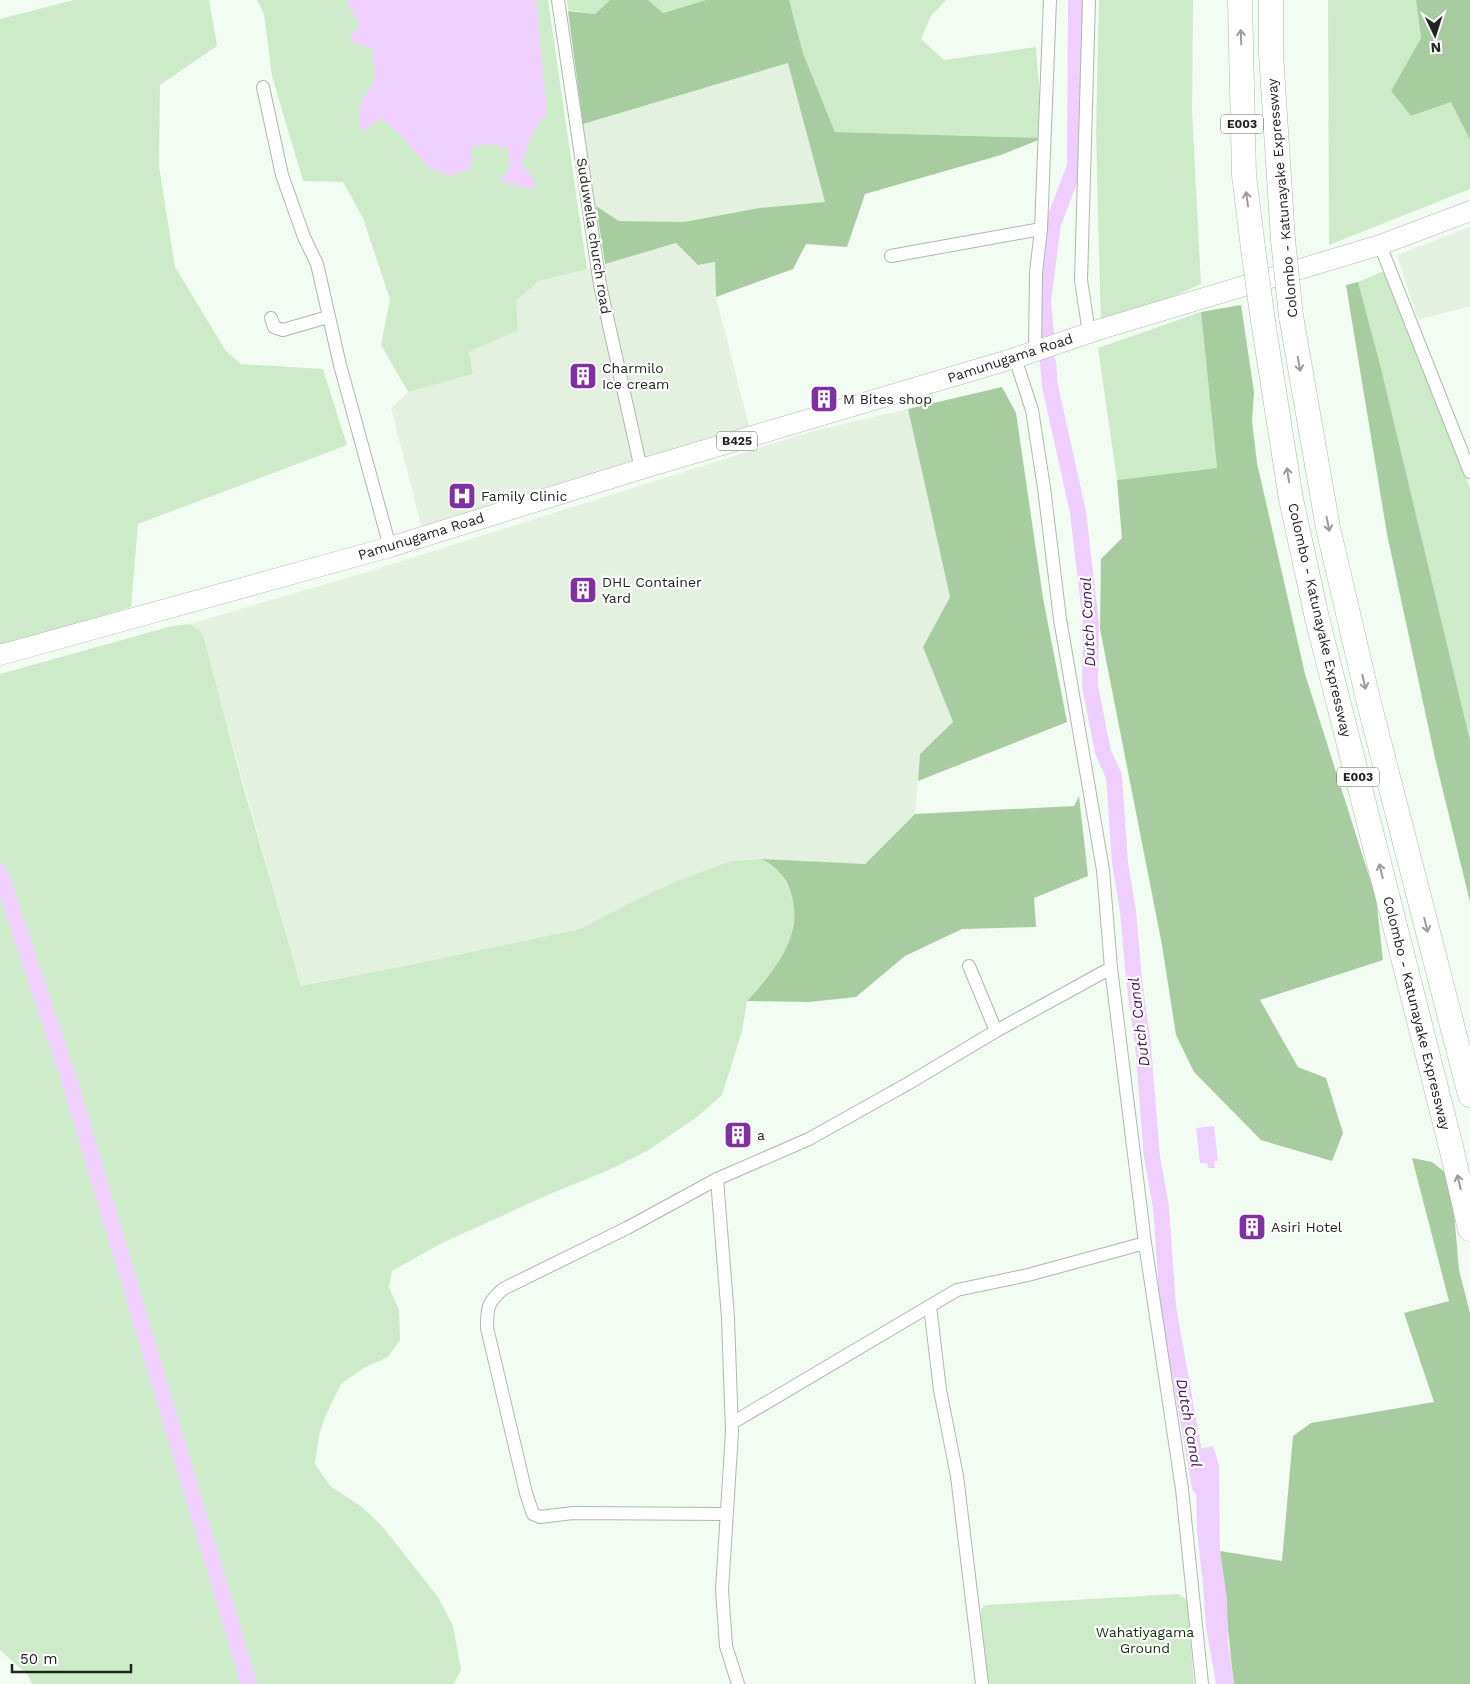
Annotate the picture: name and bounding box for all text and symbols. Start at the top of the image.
north arrow [1410,10,1460,60]
one-way arrow [1236,29,1245,45]
text: N [1430,40,1442,56]
street label: Colombo - Katunayake Expressway [1264,77,1300,318]
road number: E003 [1221,115,1263,134]
street label: Suduwella church road [574,157,614,315]
one-way arrow [1242,192,1252,208]
street label: Pamunugama Road [945,330,1075,386]
one-way arrow [1295,355,1305,371]
place label: Charmilo Ice cream [602,360,669,392]
building icon: Charmilo Ice cream [568,361,598,391]
building icon: M Bites shop [809,384,839,414]
place label: M Bites shop [843,391,932,407]
road number: B425 [717,432,757,451]
one-way arrow [1282,467,1292,483]
hospital icon: Family Clinic [447,481,477,511]
place label: Family Clinic [481,488,567,504]
street label: Colombo - Katunayake Expressway [1285,501,1355,740]
street label: Pamunugama Road [356,509,486,563]
one-way arrow [1323,515,1333,531]
place label: DHL Container Yard [602,574,702,606]
building icon: DHL Container Yard [568,575,598,605]
water label: Dutch Canal [1077,576,1099,667]
one-way arrow [1360,674,1369,690]
road number: E003 [1337,768,1379,786]
one-way arrow [1376,864,1385,880]
street label: Colombo - Katunayake Expressway [1380,895,1454,1132]
one-way arrow [1422,916,1431,932]
water label: Dutch Canal [1125,976,1153,1068]
building icon: a [723,1120,753,1150]
place label: a [757,1127,765,1143]
one-way arrow [1454,1174,1463,1190]
building icon: Asiri Hotel [1237,1212,1267,1242]
place label: Asiri Hotel [1271,1219,1343,1235]
water label: Dutch Canal [1172,1377,1206,1469]
park label: Wahatiyagama Ground [1096,1624,1194,1656]
scale bar [12,1642,131,1674]
text: 50 m [20,1650,57,1668]

